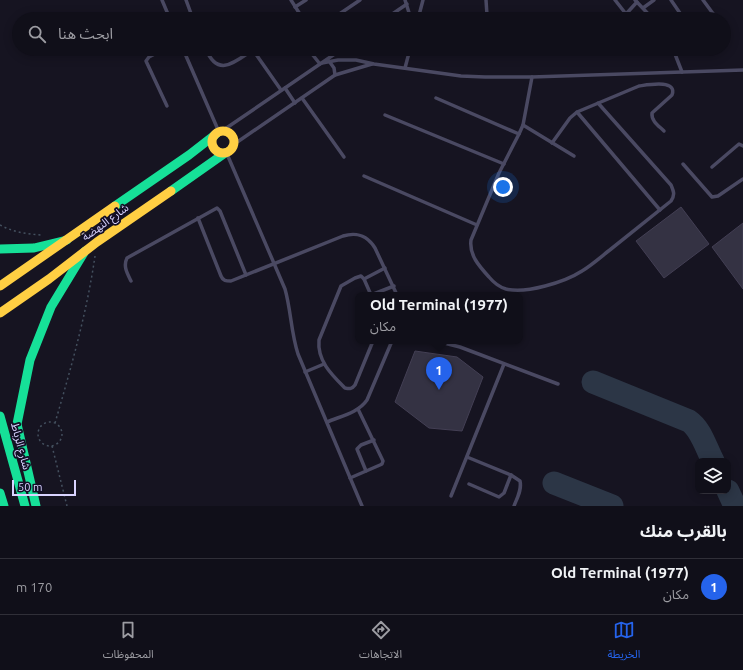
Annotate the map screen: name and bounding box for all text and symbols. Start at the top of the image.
search box [12,12,731,56]
icon: search [26,23,48,45]
text: ابحث هنا [58,25,113,42]
your location [493,177,513,197]
street label: شارع النهضة [79,201,132,245]
popup [355,292,523,344]
text: Old Terminal (1977) [370,296,508,313]
text: مكان [370,319,396,333]
pin: 1 [426,357,452,390]
street label: شارع الرباط [7,421,33,472]
map controls [695,458,731,494]
button: layers [695,458,731,494]
scale bar [12,478,76,497]
text: 50 m [18,481,42,493]
text: بالقرب منك [640,521,727,540]
text: Old Terminal (1977) [551,564,689,581]
text: 170 m [16,580,52,594]
text: 1 [710,580,718,594]
text: مكان [663,587,689,601]
tab: المحفوظات [103,619,154,666]
tab: الاتجاهات [359,619,402,666]
tab: الخريطة [607,619,640,666]

